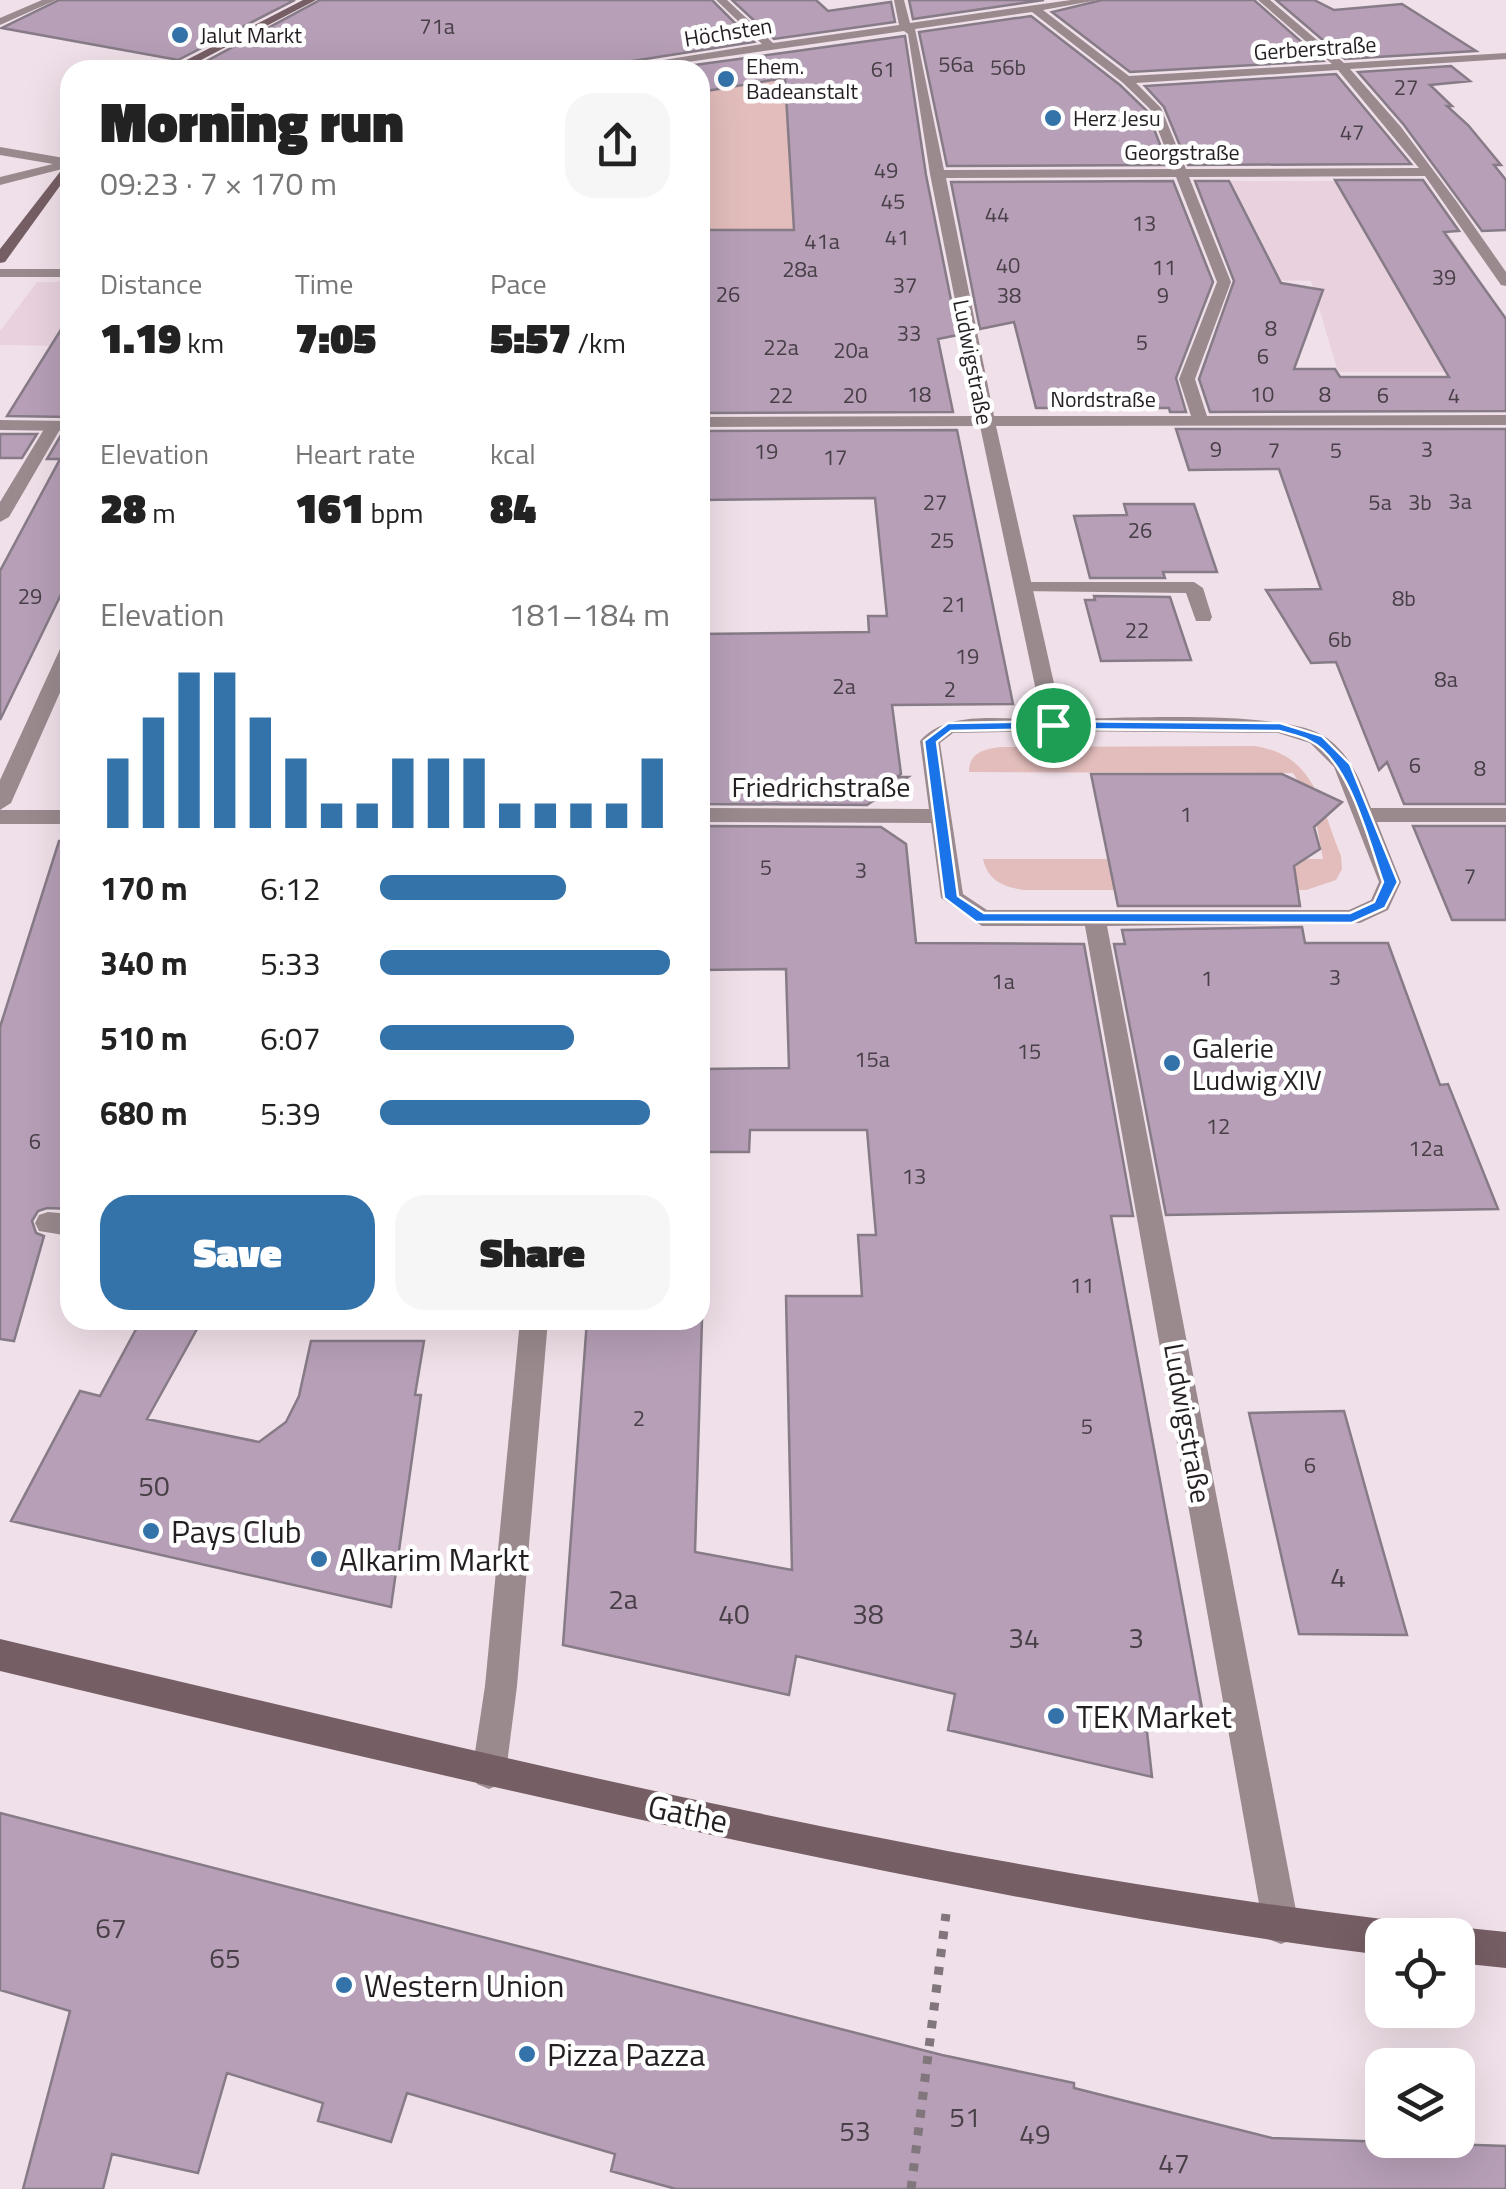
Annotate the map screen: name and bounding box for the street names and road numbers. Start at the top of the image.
street label: Höchsten [682,8,774,56]
street label: Gerberstraße [1253,27,1377,69]
street label: Georgstraße [1124,135,1240,169]
street label: Ludwigstraße [944,296,1002,428]
street label: Nordstraße [1050,382,1156,416]
street label: Friedrichstraße [732,765,910,808]
street label: Ludwigstraße [1153,1340,1223,1506]
street label: Gathe [644,1781,732,1845]

